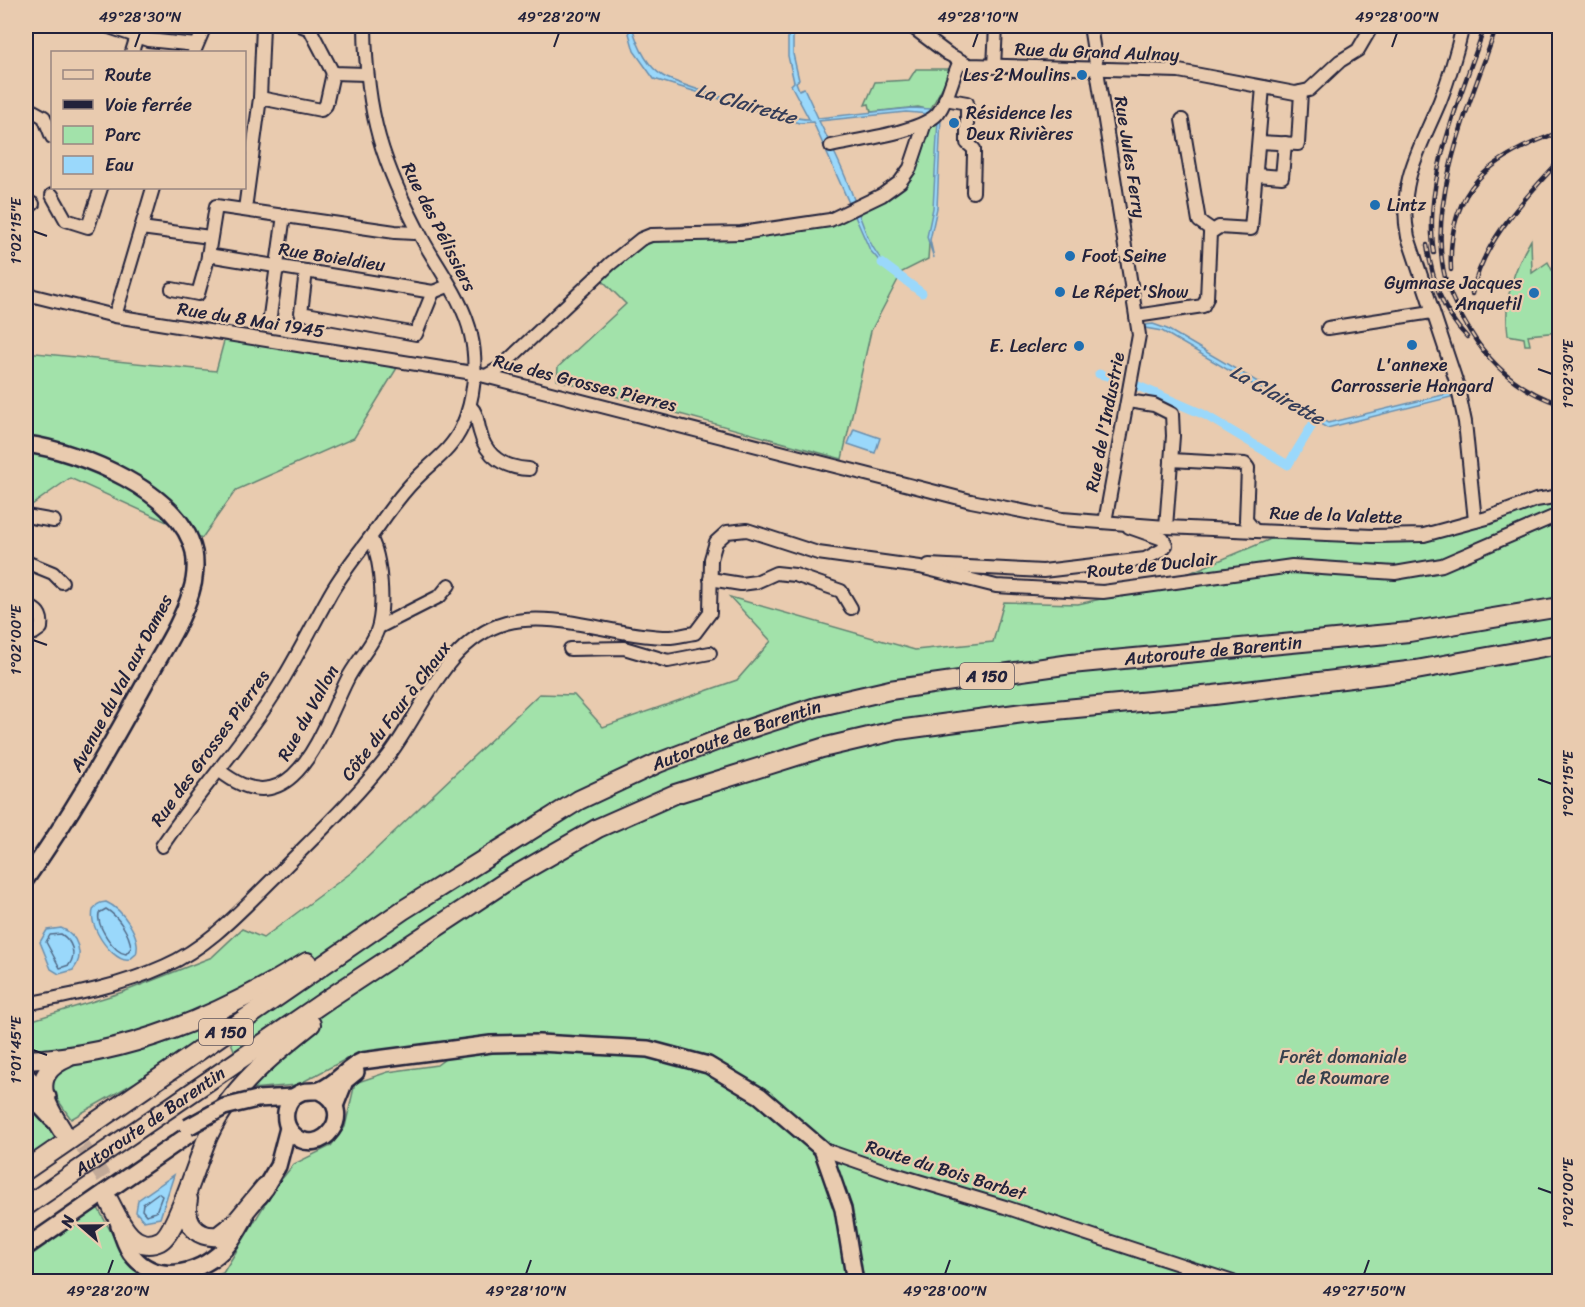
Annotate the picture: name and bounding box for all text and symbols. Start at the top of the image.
text: 49°28'30"N [99,4,182,30]
text: 49°28'20"N [517,4,601,30]
text: 49°28'10"N [938,4,1019,30]
text: 49°28'00"N [1355,4,1440,30]
street label: Rue du Grand Aulnay [1014,33,1180,71]
legend [51,51,246,189]
text: Route [105,59,152,91]
place label: Les 2 Moulins [963,59,1071,91]
marker: Les 2 Moulins [1075,68,1089,82]
water label: La Clairette [691,73,802,136]
text: Voie ferrée [105,89,192,121]
street label: Rue Jules Ferry [1105,94,1156,221]
place label: Résidence les Deux Rivières [966,97,1074,150]
marker: Résidence les Deux Rivières [947,116,961,130]
text: Parc [105,119,141,151]
text: Eau [105,149,134,181]
street label: Rue des Pélissiers [393,157,486,298]
place label: Lintz [1387,189,1427,221]
text: 1°02'15"E [3,196,29,264]
marker: Lintz [1368,198,1382,212]
street label: Rue Boieldieu [276,233,388,281]
place label: Foot Seine [1082,240,1167,272]
marker: Foot Seine [1063,249,1077,263]
place label: Gymnase Jacques Anquetil [1384,267,1523,320]
place label: Le Répet'Show [1072,276,1189,308]
marker: Le Répet'Show [1053,285,1067,299]
marker: Gymnase Jacques Anquetil [1527,286,1541,300]
street label: Rue du 8 Mai 1945 [175,293,327,347]
place label: E. Leclerc [990,330,1067,362]
marker: L'annexe Carrosserie Hangard [1405,338,1419,352]
text: 1°02'30"E [1555,338,1581,408]
marker: E. Leclerc [1072,339,1086,353]
street label: Rue des Grosses Pierres [490,345,681,421]
street label: Rue de l'Industrie [1076,349,1134,495]
place label: L'annexe Carrosserie Hangard [1331,349,1494,402]
water label: La Clairette [1223,355,1332,436]
street label: Rue de la Valette [1269,497,1403,533]
street label: Route de Duclair [1086,542,1220,588]
street label: Avenue du Val aux Dames [60,588,182,779]
text: 1°02'00"E [3,603,29,675]
street label: Autoroute de Barentin [1122,626,1304,675]
street label: Côte du Four à Chaux [332,633,460,788]
street label: Rue du Vallon [268,659,348,767]
street label: Rue des Grosses Pierres [142,662,278,833]
road number: A 150 [960,663,1014,689]
street label: Autoroute de Barentin [646,690,826,780]
text: 1°02'15"E [1555,749,1581,817]
text: 1°01'45"E [3,1015,29,1084]
road number: A 150 [199,1019,253,1045]
park label: Forêt domaniale de Roumare [1279,1041,1407,1094]
street label: Autoroute de Barentin [66,1058,232,1185]
street label: Route du Bois Barbet [862,1130,1031,1210]
text: 1°02'00"E [1555,1156,1581,1228]
north arrow [51,1196,111,1256]
text: N [52,1210,83,1232]
text: 49°28'20"N [66,1278,150,1304]
text: 49°28'10"N [486,1278,567,1304]
text: 49°28'00"N [903,1278,988,1304]
text: 49°27'50"N [1322,1278,1406,1304]

